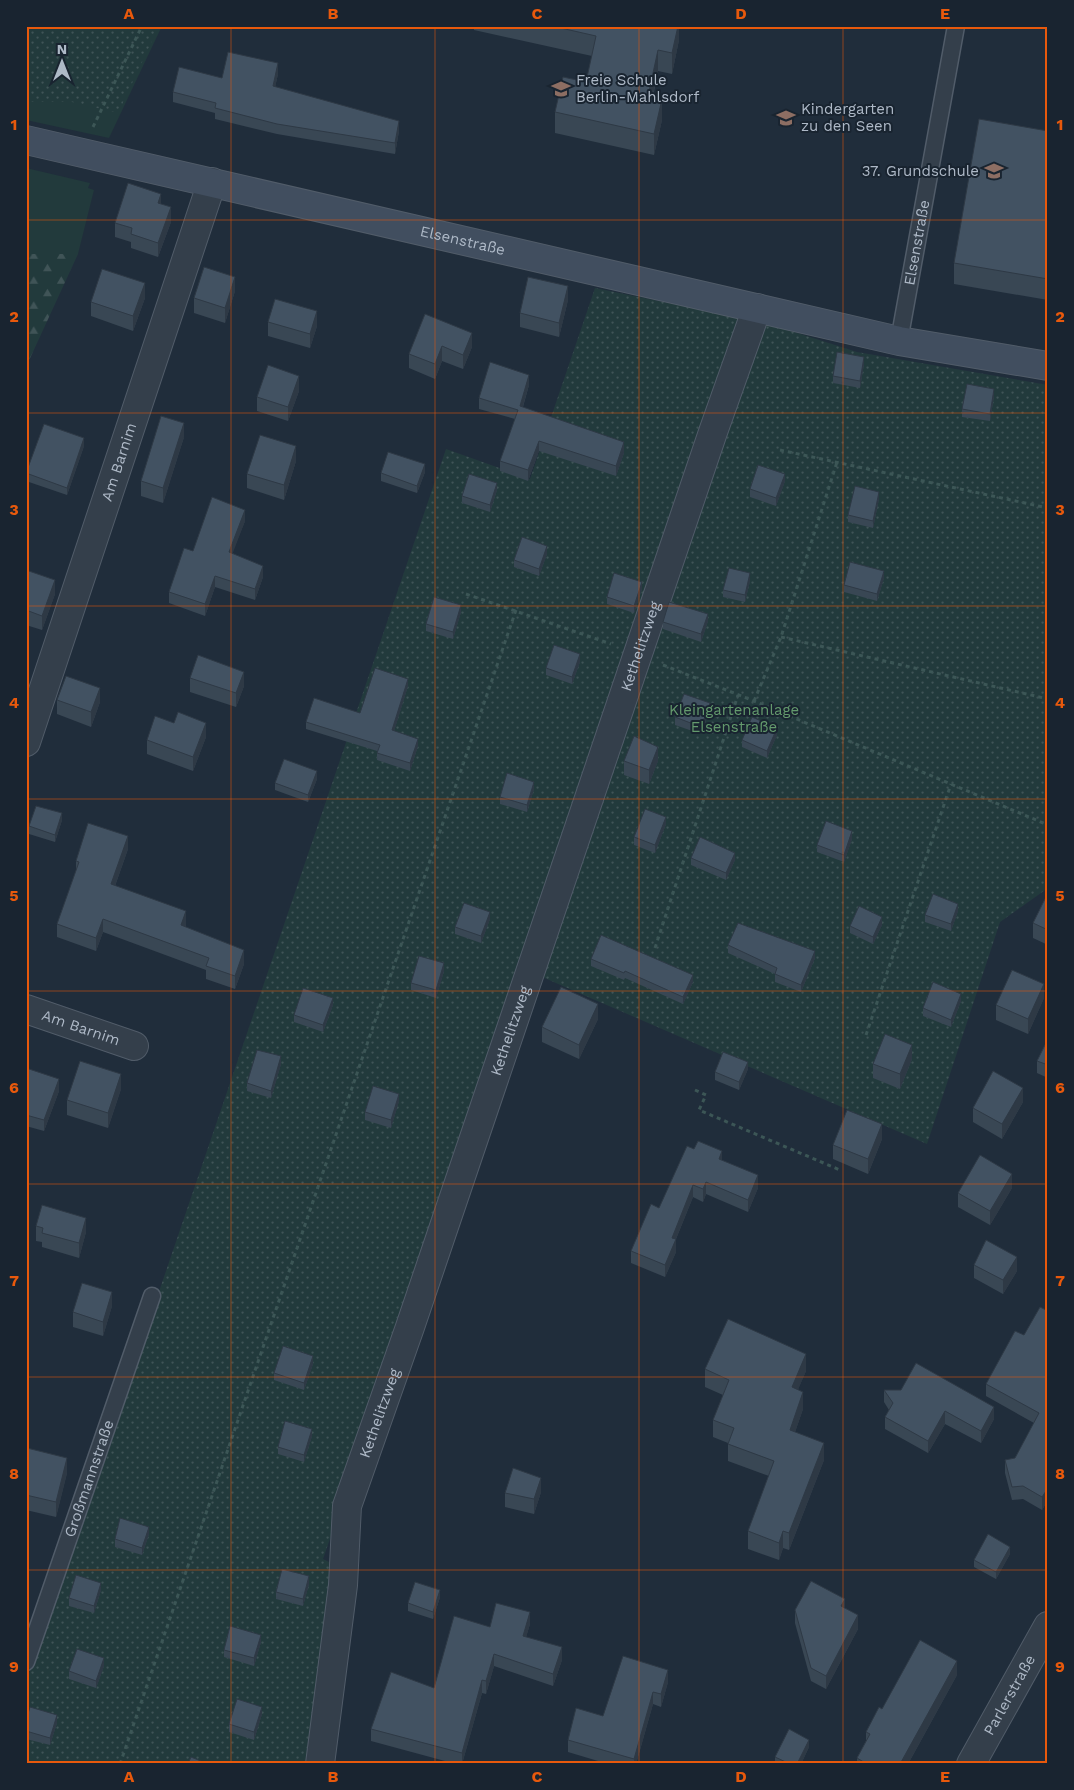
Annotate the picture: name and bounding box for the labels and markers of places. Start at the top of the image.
place label: Freie Schule Berlin-Mahlsdorf [576,71,700,106]
school or university icon: Freie Schule Berlin-Mahlsdorf [550,78,572,100]
place label: Kindergarten zu den Seen [801,100,894,135]
school or university icon: Kindergarten zu den Seen [775,107,797,129]
school or university icon: 37. Grundschule [983,160,1005,182]
place label: 37. Grundschule [862,162,979,180]

